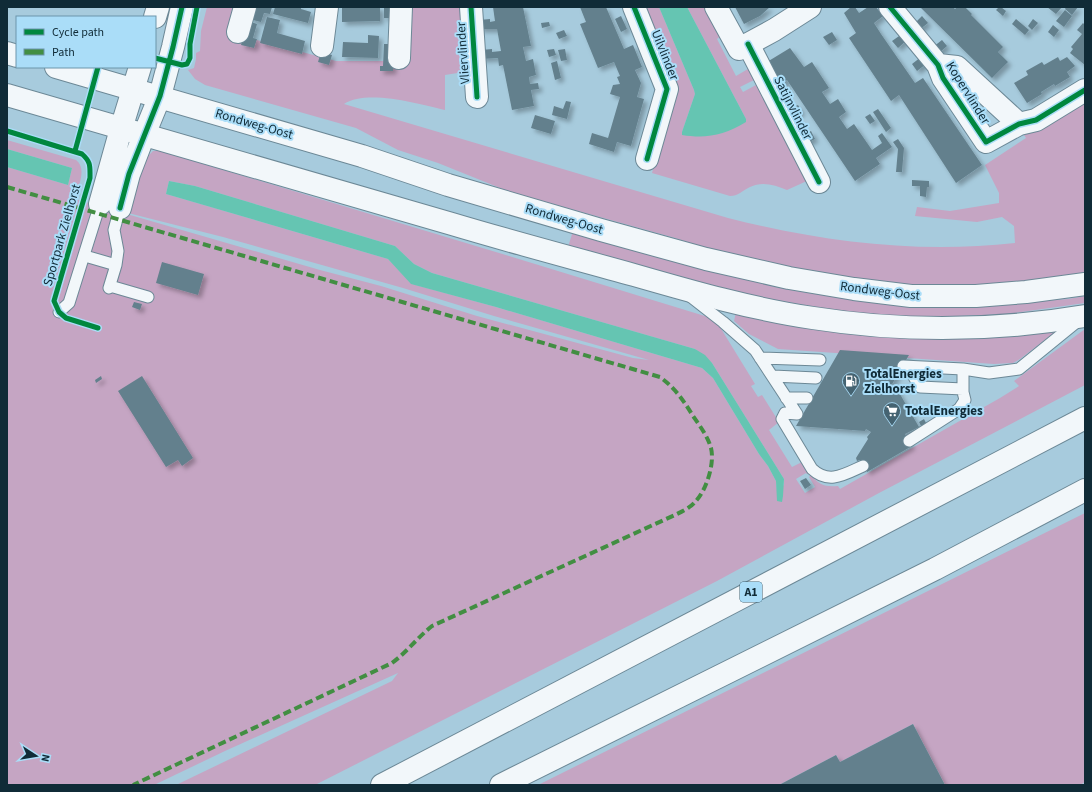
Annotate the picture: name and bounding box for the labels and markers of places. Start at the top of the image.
place label: TotalEnergies Zielhorst [864,365,942,398]
fuel station icon: TotalEnergies Zielhorst [841,371,861,396]
supermarket icon: TotalEnergies [882,401,902,426]
place label: TotalEnergies [905,402,983,420]

